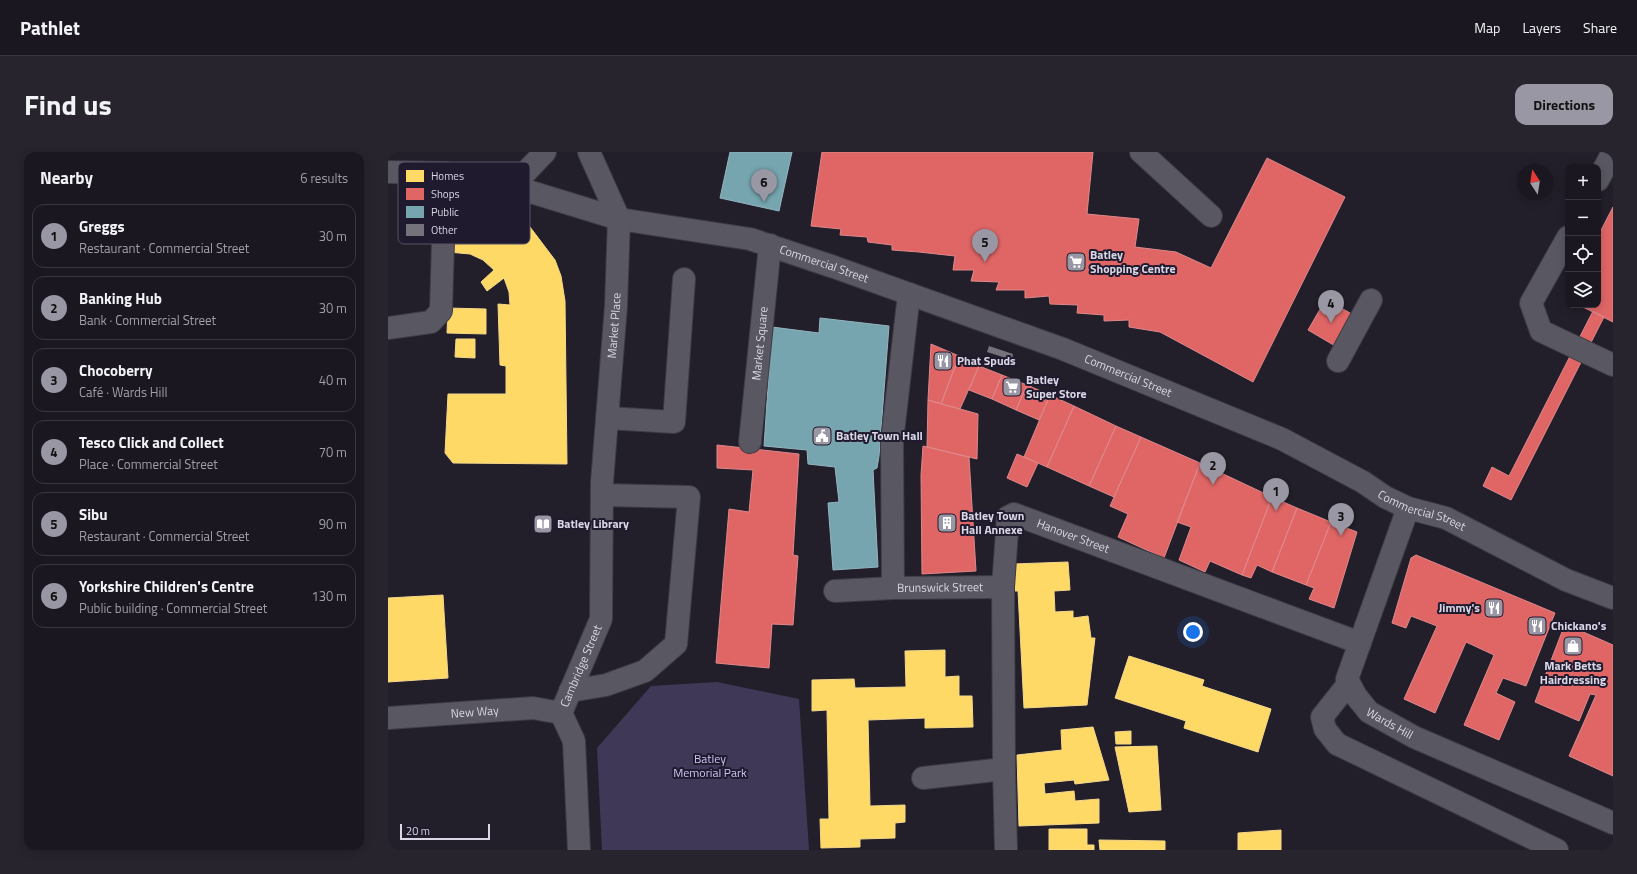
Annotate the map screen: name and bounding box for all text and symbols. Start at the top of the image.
text: Pathlet [20,13,80,42]
text: Map [1474,17,1500,38]
text: Layers [1522,17,1561,38]
text: Share [1583,17,1617,38]
text: Find us [24,83,112,126]
button: Directions [1515,84,1613,125]
legend [398,162,530,244]
north arrow [1517,164,1553,200]
map controls [1565,164,1601,308]
button: + [1565,164,1601,200]
text: Nearby [40,165,93,191]
text: 6 results [300,168,348,188]
text: Homes [431,168,464,184]
pin: 6 [751,169,777,202]
text: Shops [431,186,460,202]
button: − [1565,200,1601,236]
text: Public [431,204,459,220]
text: Greggs [79,215,125,238]
text: Other [431,222,458,238]
text: 1 [50,226,58,246]
text: 30 m [319,226,347,246]
pin: 5 [972,229,998,262]
button: locate [1565,236,1601,272]
text: Restaurant · Commercial Street [79,238,249,258]
street label: Commercial Street [777,240,872,288]
place label: Batley Shopping Centre [1090,245,1176,278]
supermarket icon: Batley Shopping Centre [1065,251,1087,273]
button: layers [1565,272,1601,308]
text: Banking Hub [79,287,162,310]
pin: 4 [1318,290,1344,323]
street label: Market Place [602,292,625,359]
text: 2 [50,298,58,318]
text: 30 m [319,298,347,318]
street label: Market Square [746,306,773,381]
text: Bank · Commercial Street [79,310,216,330]
street label: Commercial Street [1082,349,1176,402]
restaurant icon: Phat Spuds [932,350,954,372]
place label: Phat Spuds [957,351,1016,370]
text: Chocoberry [79,359,153,382]
text: 3 [50,370,58,390]
text: 40 m [319,370,347,390]
place label: Batley Super Store [1026,370,1087,403]
supermarket icon: Batley Super Store [1001,376,1023,398]
text: Café · Wards Hill [79,382,167,402]
public building icon: Batley Town Hall [811,425,833,447]
place label: Batley Town Hall [836,426,923,445]
text: Tesco Click and Collect [79,431,224,454]
text: 4 [50,442,58,462]
text: 70 m [319,442,347,462]
pin: 2 [1200,452,1226,485]
text: Place · Commercial Street [79,454,218,474]
pin: 1 [1263,478,1289,511]
street label: Commercial Street [1374,485,1470,536]
text: Sibu [79,503,108,526]
pin: 3 [1328,503,1354,536]
place label: Batley Town Hall Annexe [961,506,1024,539]
building icon: Batley Town Hall Annexe [936,512,958,534]
library icon: Batley Library [532,513,554,535]
street label: Hanover Street [1034,513,1113,558]
text: 5 [50,514,58,534]
text: 90 m [319,514,347,534]
place label: Batley Library [557,514,629,533]
text: Restaurant · Commercial Street [79,526,249,546]
text: Yorkshire Children's Centre [79,575,254,598]
street label: Brunswick Street [897,577,984,597]
text: 6 [50,586,58,606]
text: 130 m [311,586,347,606]
restaurant icon: Jimmy's [1483,597,1505,619]
text: Public building · Commercial Street [79,598,267,618]
place label: Jimmy's [1439,598,1480,617]
restaurant icon: Chickano's [1526,615,1548,637]
place label: Chickano's [1551,616,1607,635]
street label: Cambridge Street [555,621,607,710]
your location [1183,622,1203,642]
shop icon: Mark Betts Hairdressing [1562,635,1584,657]
place label: Mark Betts Hairdressing [1540,656,1607,689]
street label: New Way [450,700,500,723]
street label: Wards Hill [1363,702,1417,744]
park label: Batley Memorial Park [673,749,747,782]
scale bar [400,822,490,841]
text: 20 m [406,823,430,839]

